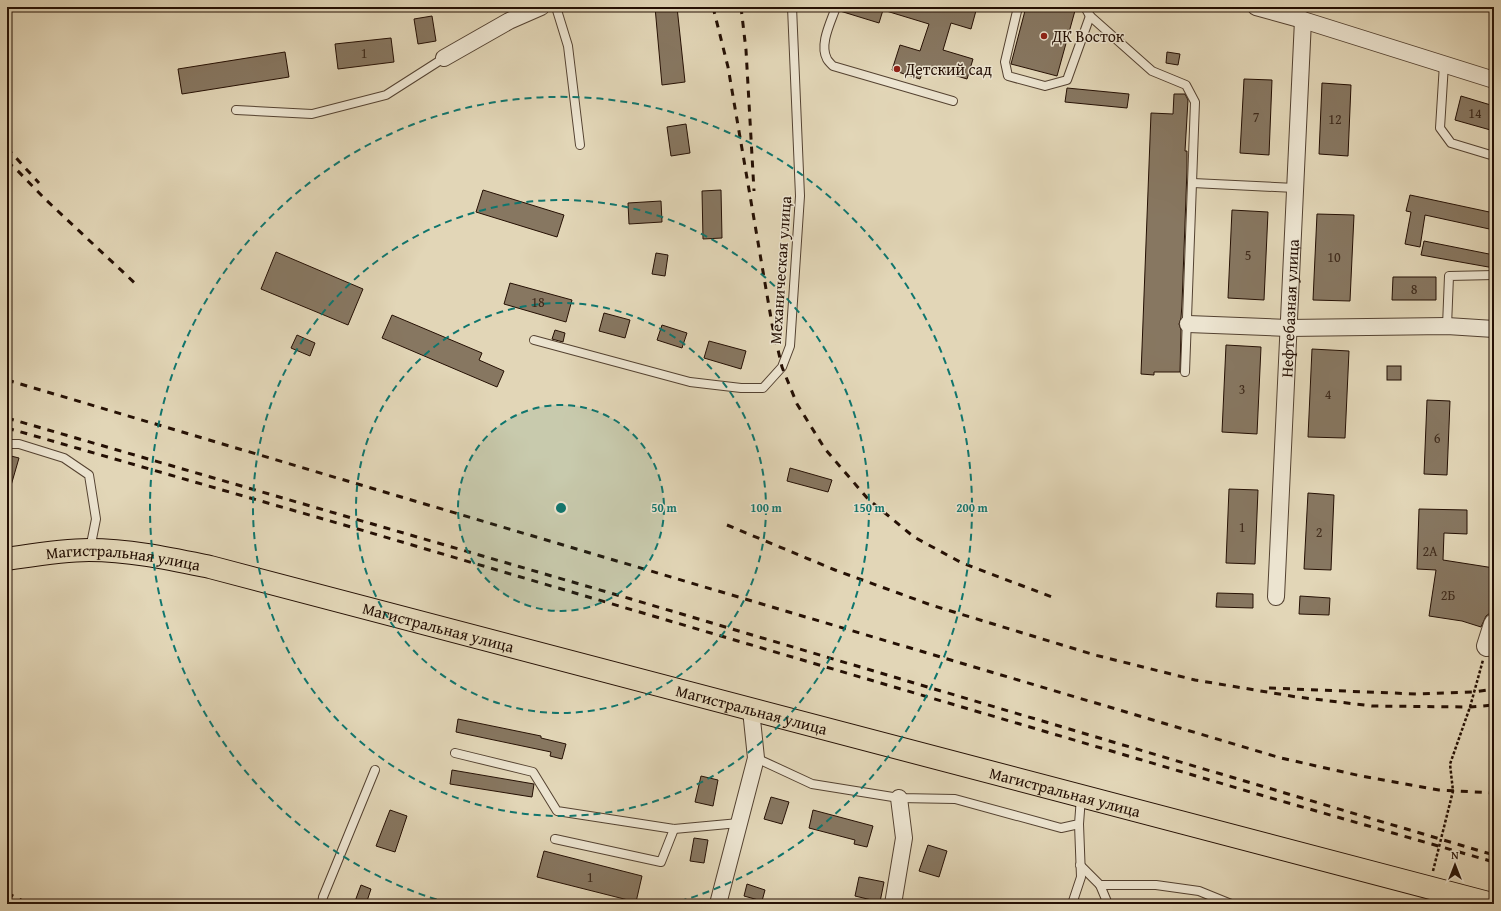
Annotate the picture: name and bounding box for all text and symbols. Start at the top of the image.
place label: ДК Восток [1051,24,1125,48]
marker: ДК Восток [1039,31,1049,41]
house number: 1 [361,43,367,63]
place label: Детский сад [904,57,992,81]
marker: Детский сад [892,64,902,74]
house number: 14 [1468,103,1482,123]
house number: 7 [1253,107,1260,127]
house number: 12 [1328,109,1342,129]
street label: Механическая улица [763,195,797,345]
street label: Нефтебазная улица [1274,238,1305,378]
house number: 5 [1245,245,1251,265]
house number: 10 [1327,247,1341,267]
house number: 8 [1411,279,1418,299]
house number: 18 [531,292,545,312]
house number: 3 [1239,379,1245,399]
house number: 4 [1325,384,1332,404]
house number: 6 [1434,428,1441,448]
text: 50 m [651,499,677,516]
text: 100 m [750,499,783,516]
text: 150 m [853,499,886,516]
text: 200 m [956,499,989,516]
centre of rings [554,501,568,515]
house number: 1 [1239,517,1245,537]
house number: 2 [1316,522,1322,542]
street label: Магистральная улица [44,538,203,577]
house number: 2А [1422,541,1438,561]
house number: 2Б [1441,585,1455,605]
street label: Магистральная улица [360,596,517,659]
street label: Магистральная улица [673,678,830,741]
street label: Магистральная улица [987,760,1144,823]
north arrow [1435,845,1475,885]
text: N [1451,847,1459,863]
house number: 1 [587,867,593,887]

